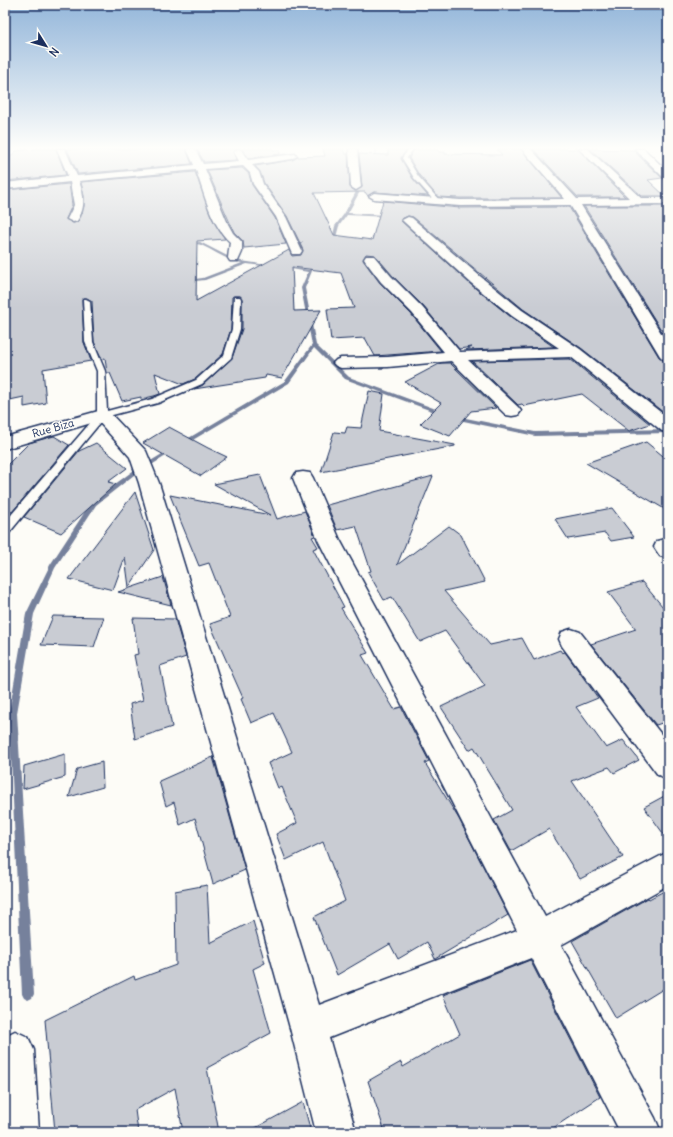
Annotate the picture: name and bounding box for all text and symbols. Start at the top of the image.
north arrow [26,26,66,66]
text: N [46,45,62,59]
street label: Rue Biza [30,415,76,441]

